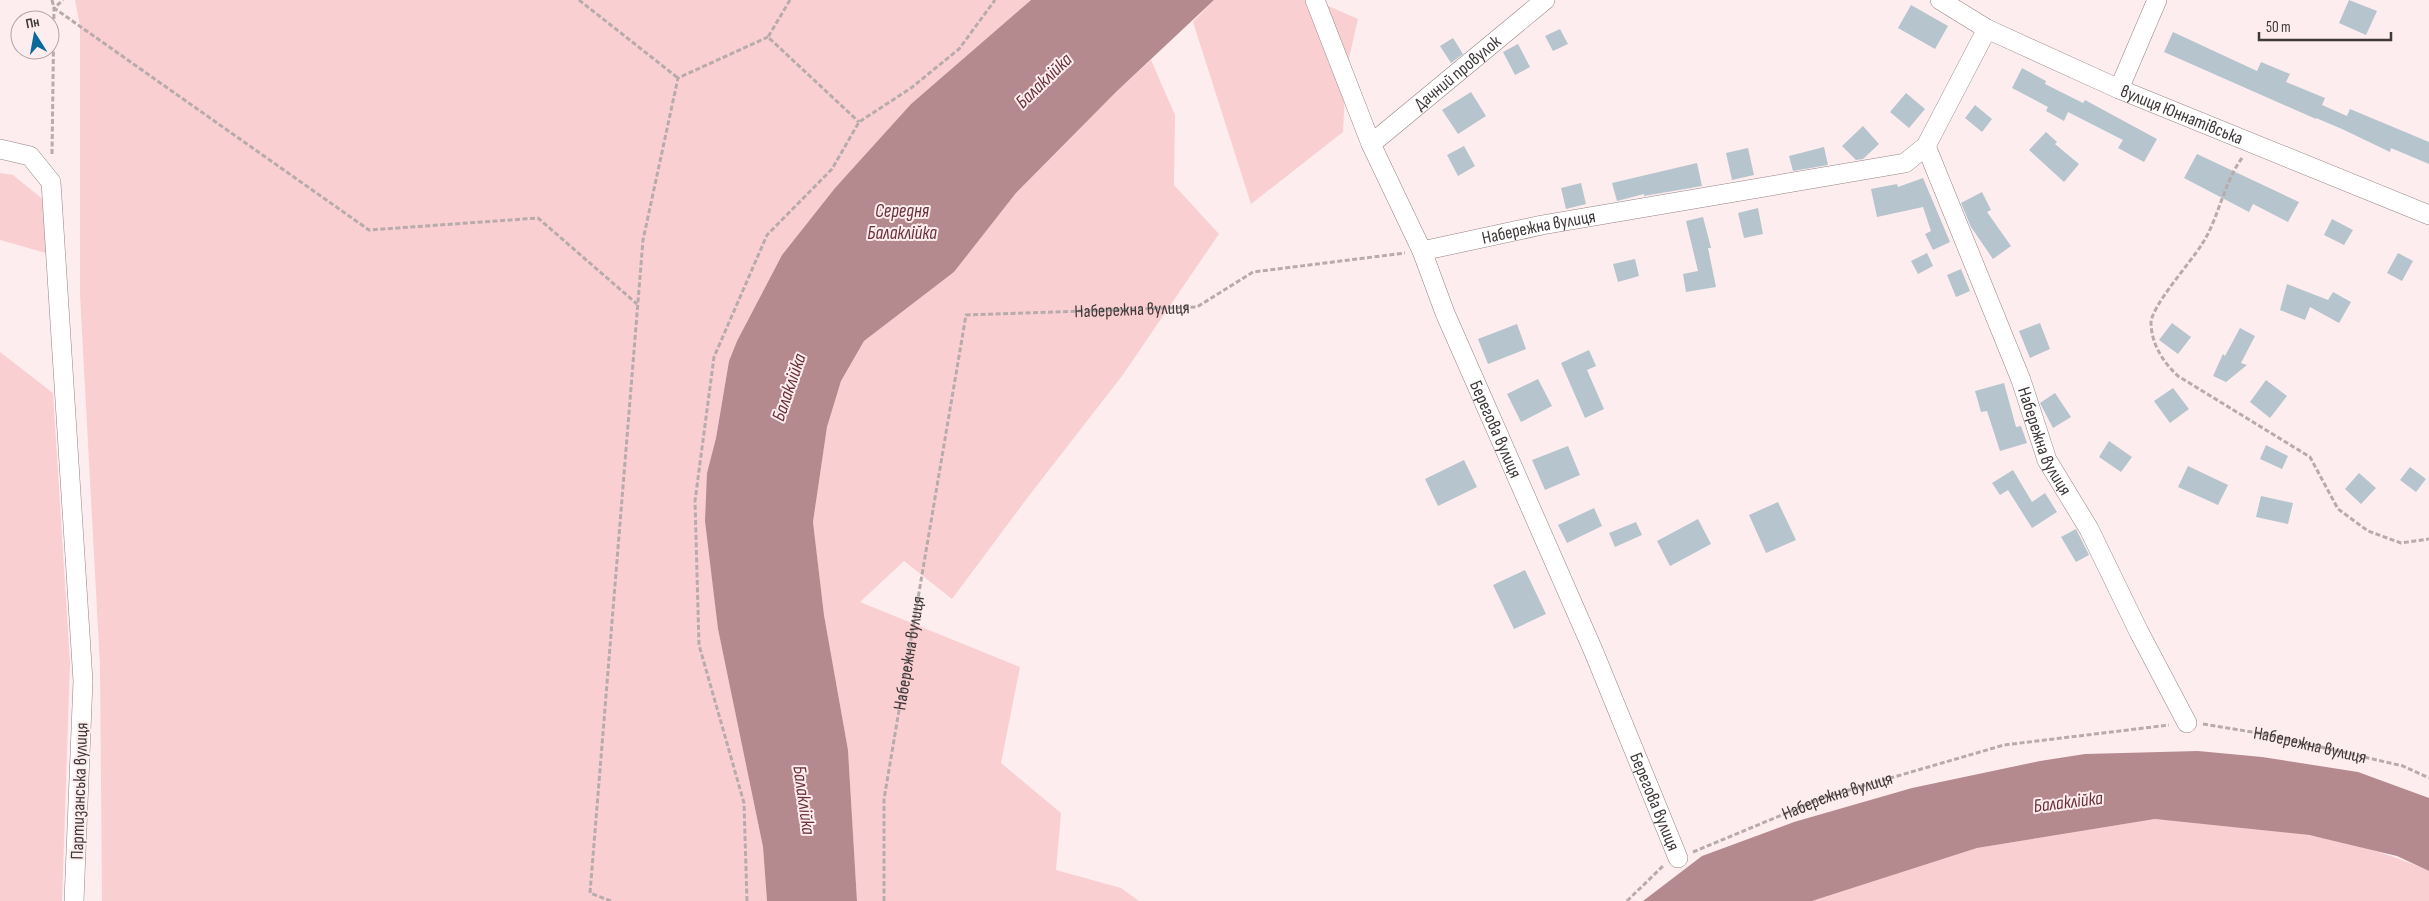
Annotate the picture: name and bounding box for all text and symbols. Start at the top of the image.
north arrow [10,10,60,60]
scale bar [2259,10,2392,42]
text: Пн [24,13,41,32]
text: 50 m [2266,18,2291,37]
street label: Дачний провулок [1410,31,1505,115]
water label: Балаклійка [1011,48,1077,114]
street label: вулиця Юннатівська [2117,81,2246,149]
water label: Середня Балаклійка [867,200,937,245]
street label: Набережна вулиця [1480,206,1597,249]
street label: Набережна вулиця [1074,297,1190,322]
water label: Балаклійка [767,351,812,424]
street label: Берегова вулиця [1465,377,1526,481]
street label: Набережна вулиця [2013,384,2076,499]
street label: Набережна вулиця [889,595,929,712]
street label: Партизанська вулиця [67,722,92,860]
street label: Набережна вулиця [2252,722,2368,768]
street label: Берегова вулиця [1625,750,1684,854]
water label: Балаклійка [787,764,820,837]
street label: Набережна вулиця [1779,768,1895,825]
water label: Балаклійка [2032,787,2104,818]

